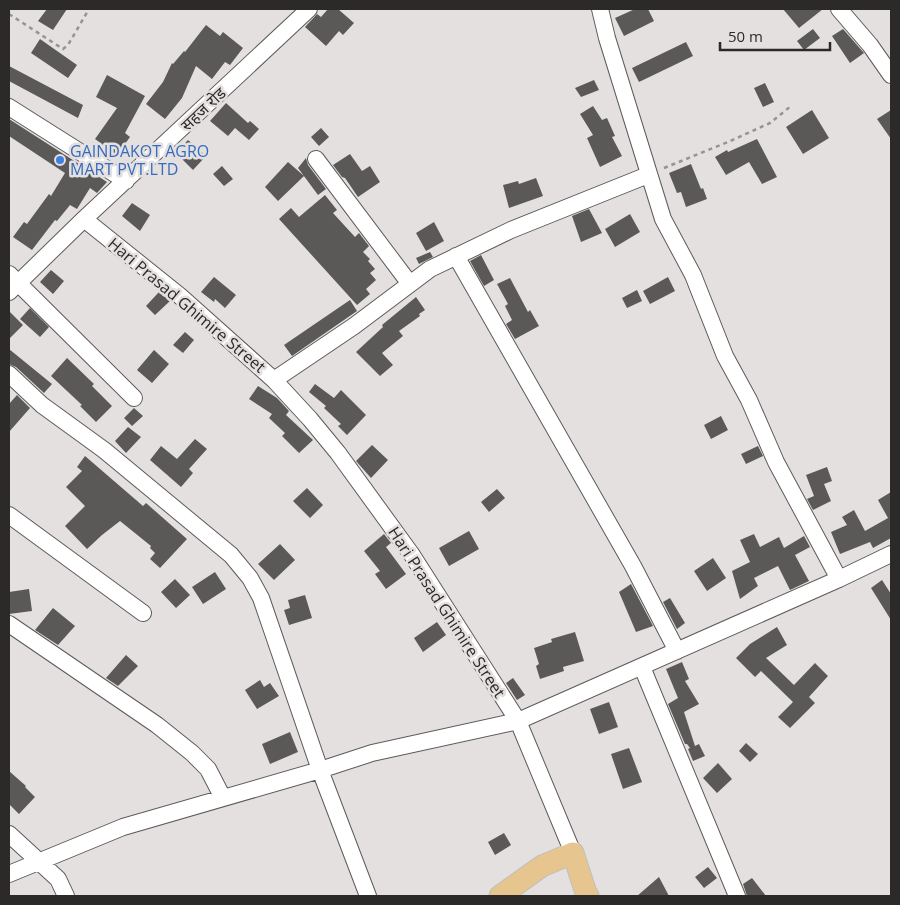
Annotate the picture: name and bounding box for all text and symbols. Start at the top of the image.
scale bar [720,20,830,52]
text: 50 m [728,26,763,46]
street label: सहज रोड [176,82,231,136]
place label: GAINDAKOT AGRO MART PVT.LTD [70,140,209,180]
marker: GAINDAKOT AGRO MART PVT.LTD [54,154,66,166]
street label: Hari Prasad Ghimire Street [103,232,271,378]
street label: Hari Prasad Ghimire Street [383,522,511,702]

